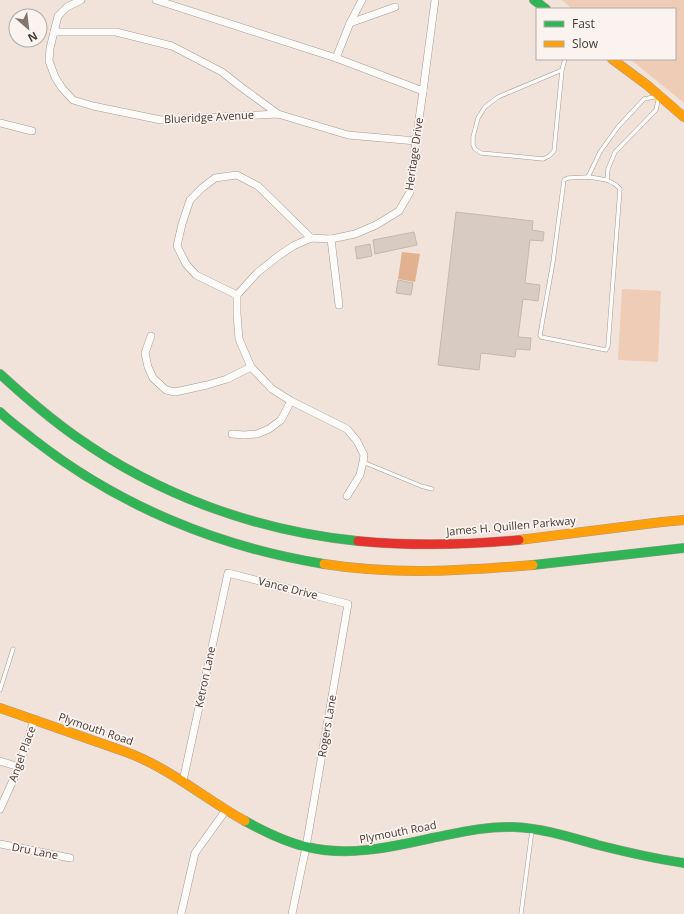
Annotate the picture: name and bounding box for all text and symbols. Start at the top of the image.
north arrow [8,8,48,48]
legend [536,8,676,60]
text: Fast [572,15,595,32]
text: N [25,29,40,46]
text: Slow [572,35,599,52]
street label: Blueridge Avenue [164,107,254,126]
street label: Heritage Drive [401,116,426,191]
street label: James H. Quillen Parkway [445,512,577,539]
street label: Vance Drive [257,573,319,602]
street label: Ketron Lane [191,645,218,709]
street label: Rogers Lane [314,694,339,758]
street label: Plymouth Road [57,709,136,748]
street label: Angel Place [4,724,39,784]
street label: Plymouth Road [358,817,438,846]
street label: Dru Lane [11,839,60,862]

